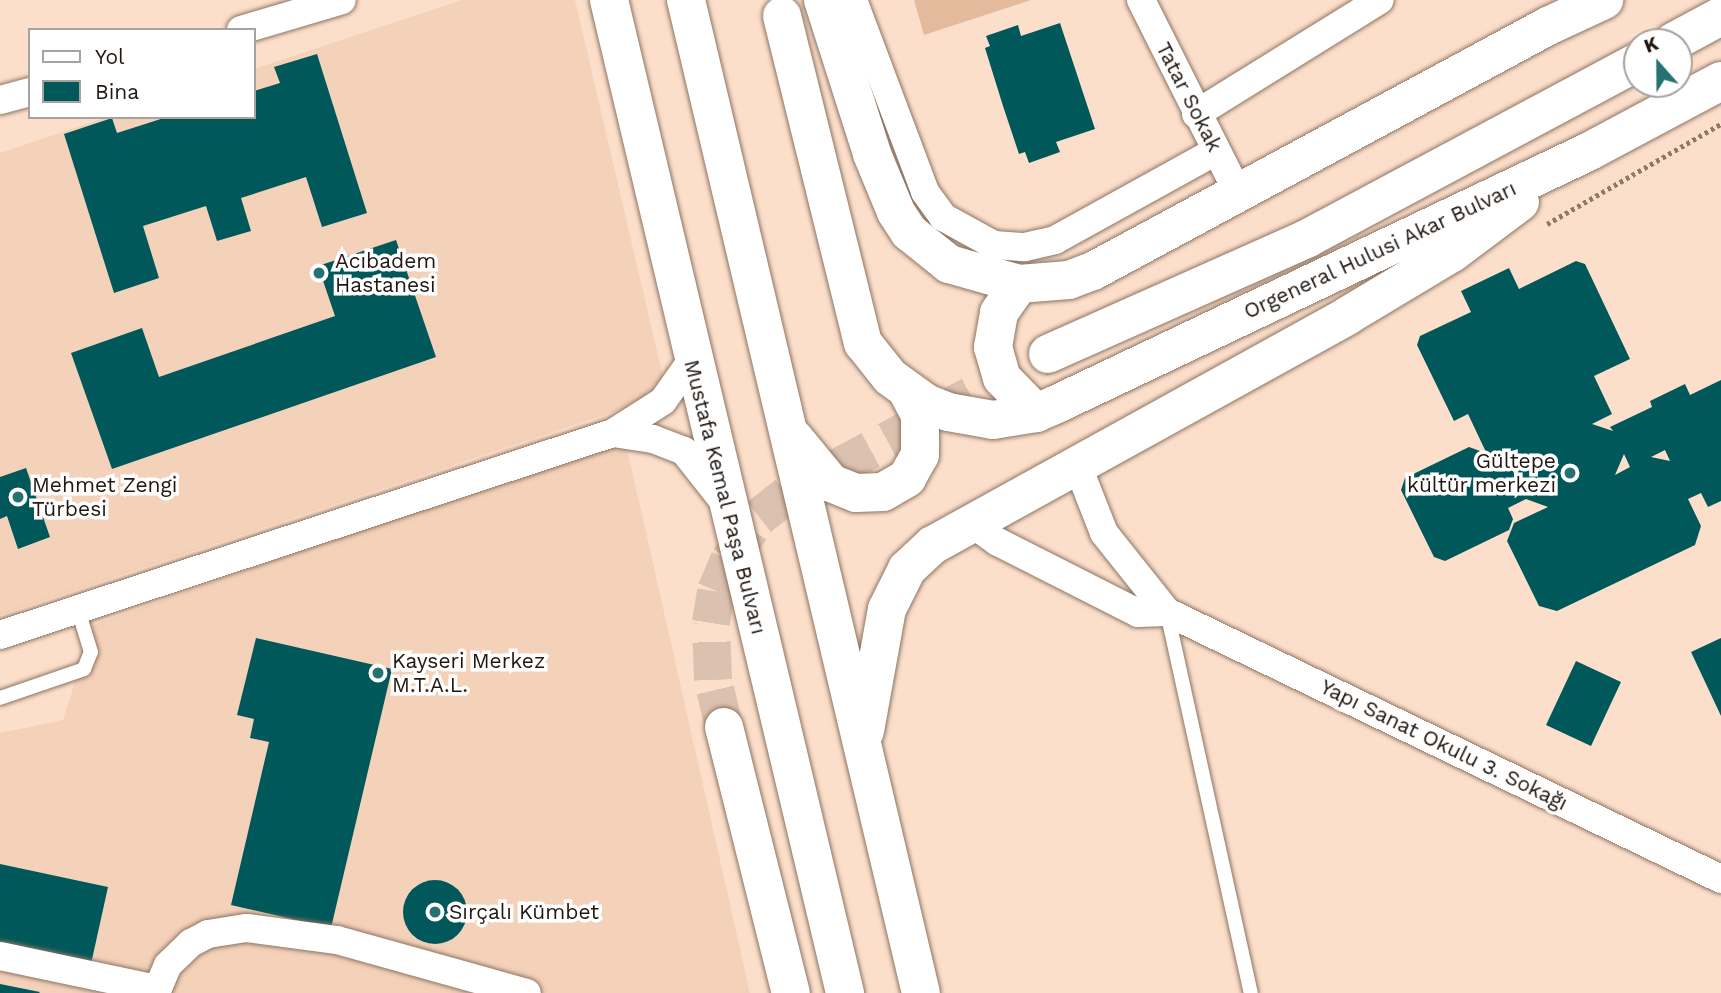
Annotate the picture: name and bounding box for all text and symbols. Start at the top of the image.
legend [28,28,256,119]
north arrow [1623,28,1693,98]
text: K [1641,32,1661,58]
street label: Tatar Sokak [1151,38,1227,156]
text: Yol [95,44,125,69]
text: Bina [95,79,139,104]
street label: Orgeneral Hulusi Akar Bulvarı [1239,175,1521,325]
place label: Acıbadem Hastanesi [335,248,436,298]
marker: Acıbadem Hastanesi [309,263,329,283]
street label: Mustafa Kemal Paşa Bulvarı [678,356,772,638]
place label: Gültepe kültür merkezi [1407,448,1556,498]
marker: Gültepe kültür merkezi [1562,465,1578,481]
place label: Mehmet Zengi Türbesi [32,472,177,522]
marker: Mehmet Zengi Türbesi [10,489,26,505]
place label: Kayseri Merkez M.T.A.L. [392,648,545,698]
marker: Kayseri Merkez M.T.A.L. [370,665,386,681]
street label: Yapı Sanat Okulu 3. Sokağı [1316,674,1572,816]
place label: Sırçalı Kümbet [449,899,599,925]
marker: Sırçalı Kümbet [427,904,443,920]

